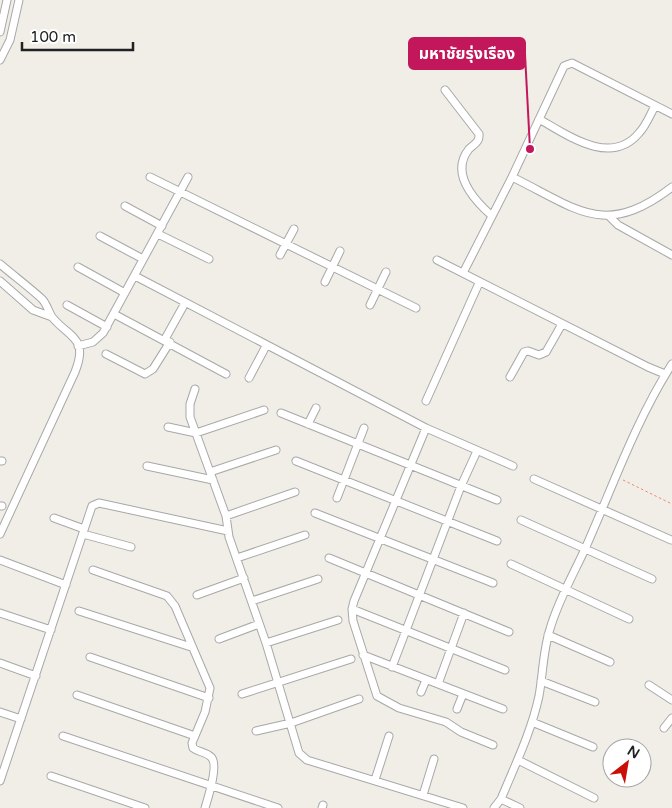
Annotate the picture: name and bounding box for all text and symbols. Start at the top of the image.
scale bar [22,20,134,52]
text: 100 m [30,28,76,46]
callout: มหาชัยรุ่งเรือง [409,38,525,69]
text: มหาชัยรุ่งเรือง [419,44,515,64]
north arrow [602,738,652,788]
text: N [624,742,643,762]

